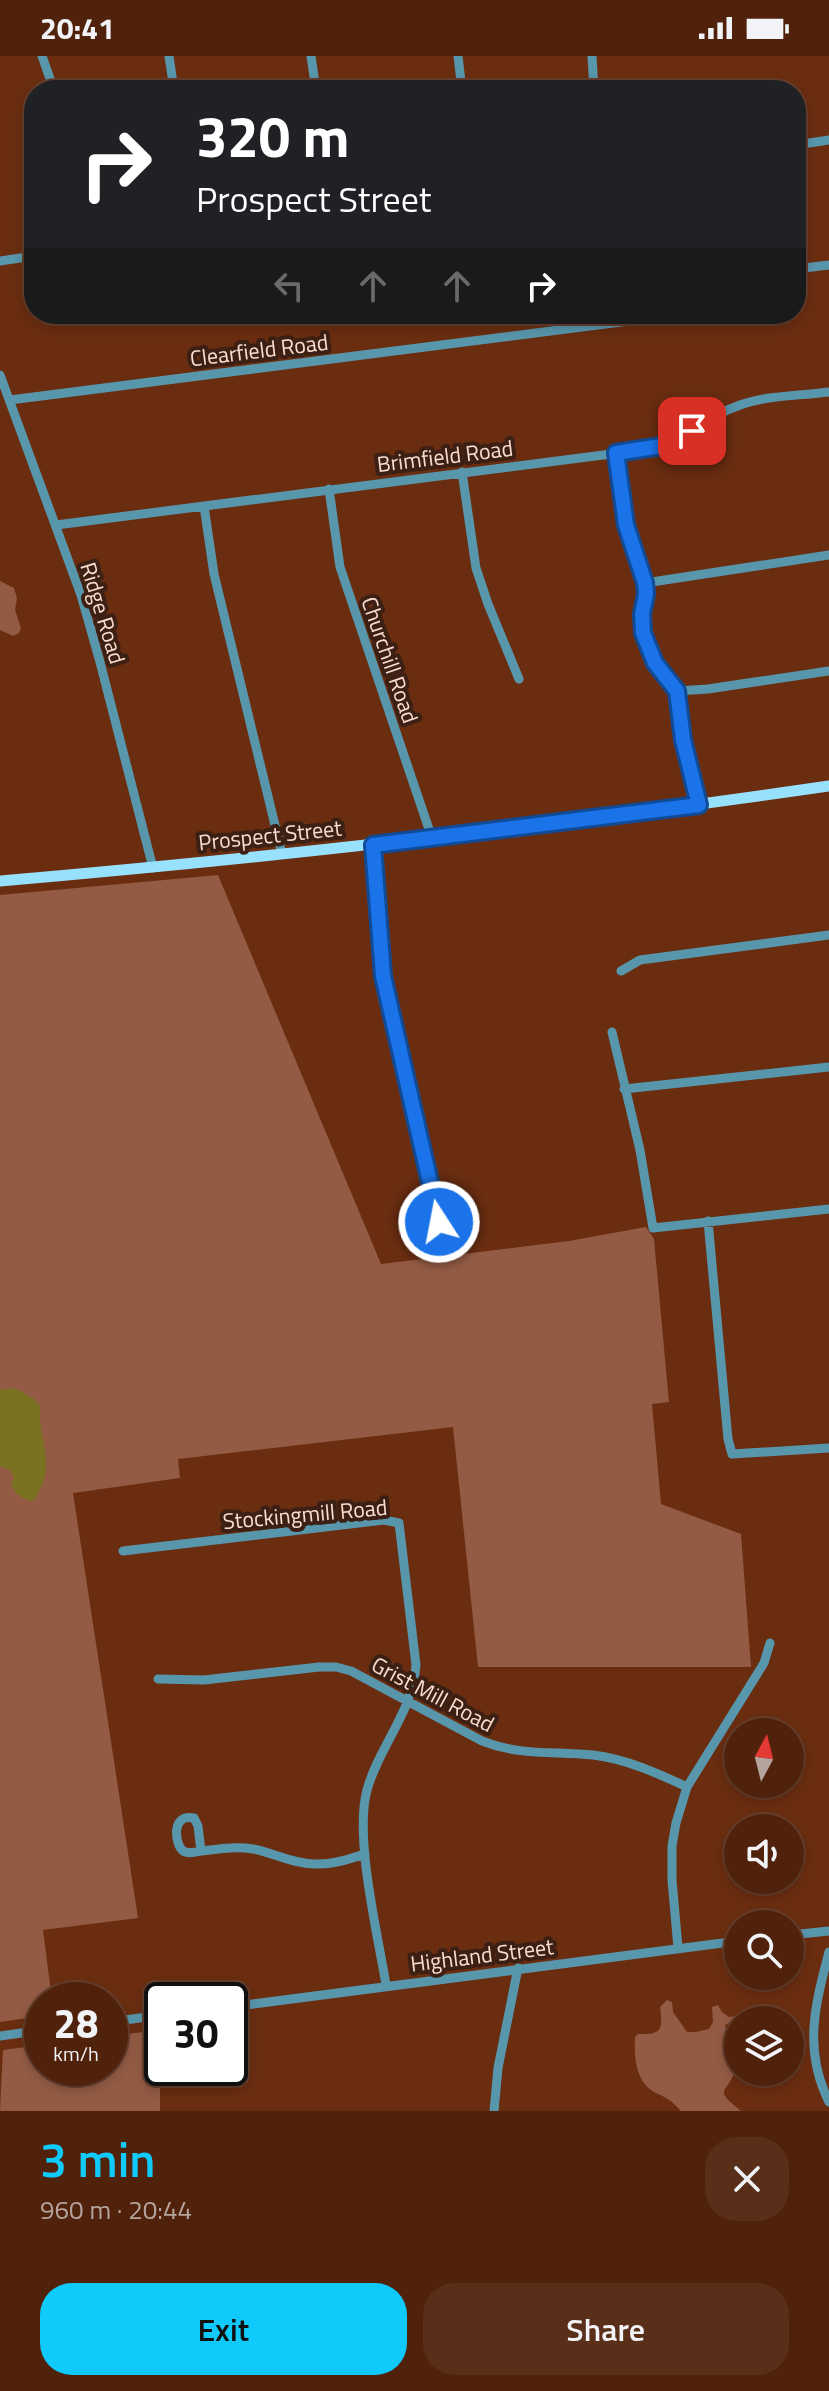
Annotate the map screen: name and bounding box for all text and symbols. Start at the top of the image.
text: 20:41 [40,5,115,51]
text: 320 m [196,94,349,179]
icon: right [64,112,168,216]
text: Prospect Street [196,171,431,226]
icon: left [267,264,311,308]
icon: ahead [351,264,395,308]
icon: ahead [435,264,479,308]
icon: right [519,264,563,308]
street label: Clearfield Road [188,325,330,375]
pin [658,397,726,465]
icon: arrive [670,409,714,453]
street label: Brimfield Road [375,431,515,481]
street label: Ridge Road [71,558,135,668]
street label: Churchill Road [352,592,428,728]
street label: Prospect Street [197,811,344,859]
position arrow [397,1180,481,1264]
street label: Stockingmill Road [221,1490,389,1538]
street label: Grist Mill Road [366,1647,500,1741]
north arrow [724,1718,804,1798]
map controls [724,1718,804,2086]
button: sound [724,1814,804,1894]
button: search [724,1910,804,1990]
street label: Highland Street [409,1929,556,1981]
speed limit sign: 30 [144,1982,248,2086]
text: 28 [54,1993,98,2054]
button: layers [724,2006,804,2086]
text: km/h [53,2038,99,2069]
text: 3 min [40,2123,155,2196]
button: close [705,2137,789,2221]
text: 960 m · 20:44 [40,2190,192,2229]
button: Exit [40,2283,407,2375]
button: Share [423,2283,789,2375]

